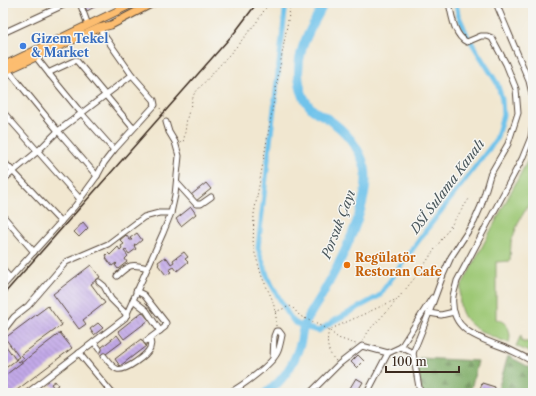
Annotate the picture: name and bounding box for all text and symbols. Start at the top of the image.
place label: Gizem Tekel & Market [31,31,108,60]
marker: Gizem Tekel & Market [18,41,28,51]
water label: DSİ Sulama Kanalı [406,136,488,237]
water label: Porsuk Çayı [317,187,358,261]
place label: Regülatör Restoran Cafe [355,250,442,279]
marker: Regülatör Restoran Cafe [342,260,352,270]
scale bar [386,348,459,374]
text: 100 m [392,354,427,369]

